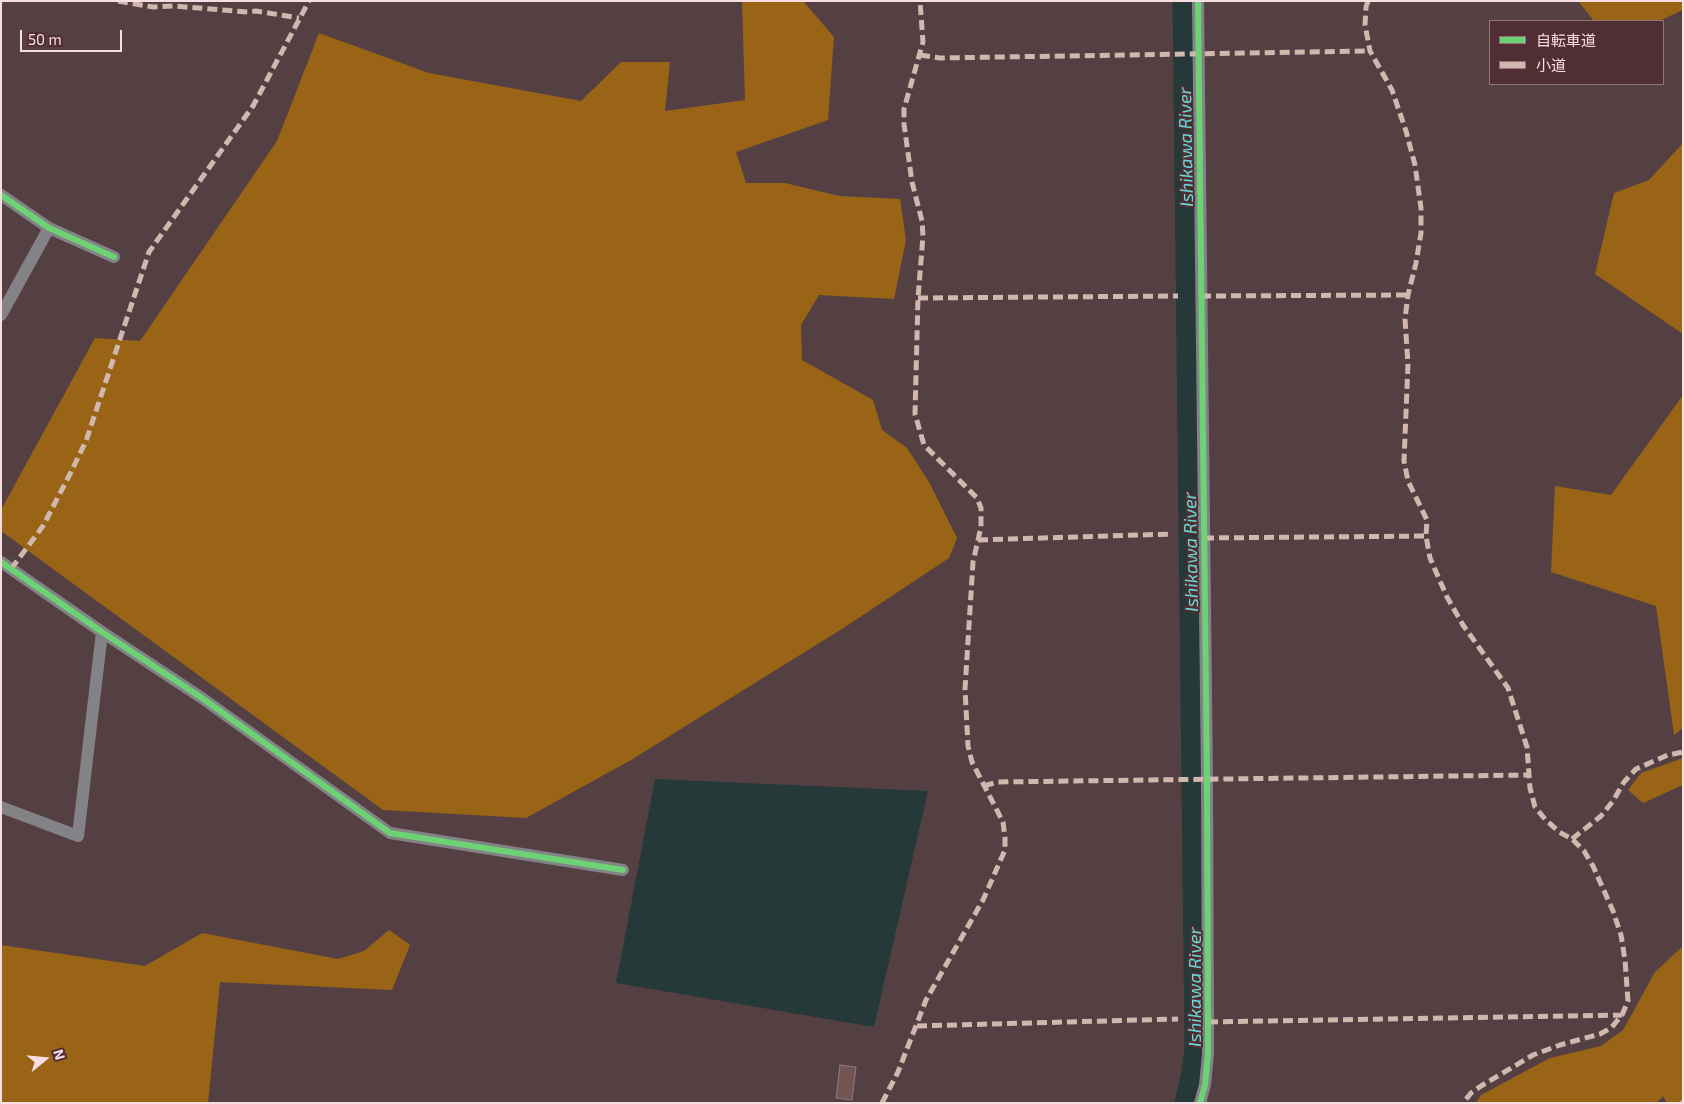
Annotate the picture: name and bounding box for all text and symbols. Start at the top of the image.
scale bar [22,20,125,52]
legend [1489,20,1664,85]
text: 50 m [28,30,62,48]
text: 自転車道 [1536,31,1596,49]
text: 小道 [1536,56,1566,74]
water label: Ishikawa River [1174,87,1198,207]
water label: Ishikawa River [1179,492,1203,612]
water label: Ishikawa River [1184,927,1206,1047]
north arrow [20,1034,70,1084]
text: N [50,1047,69,1062]

